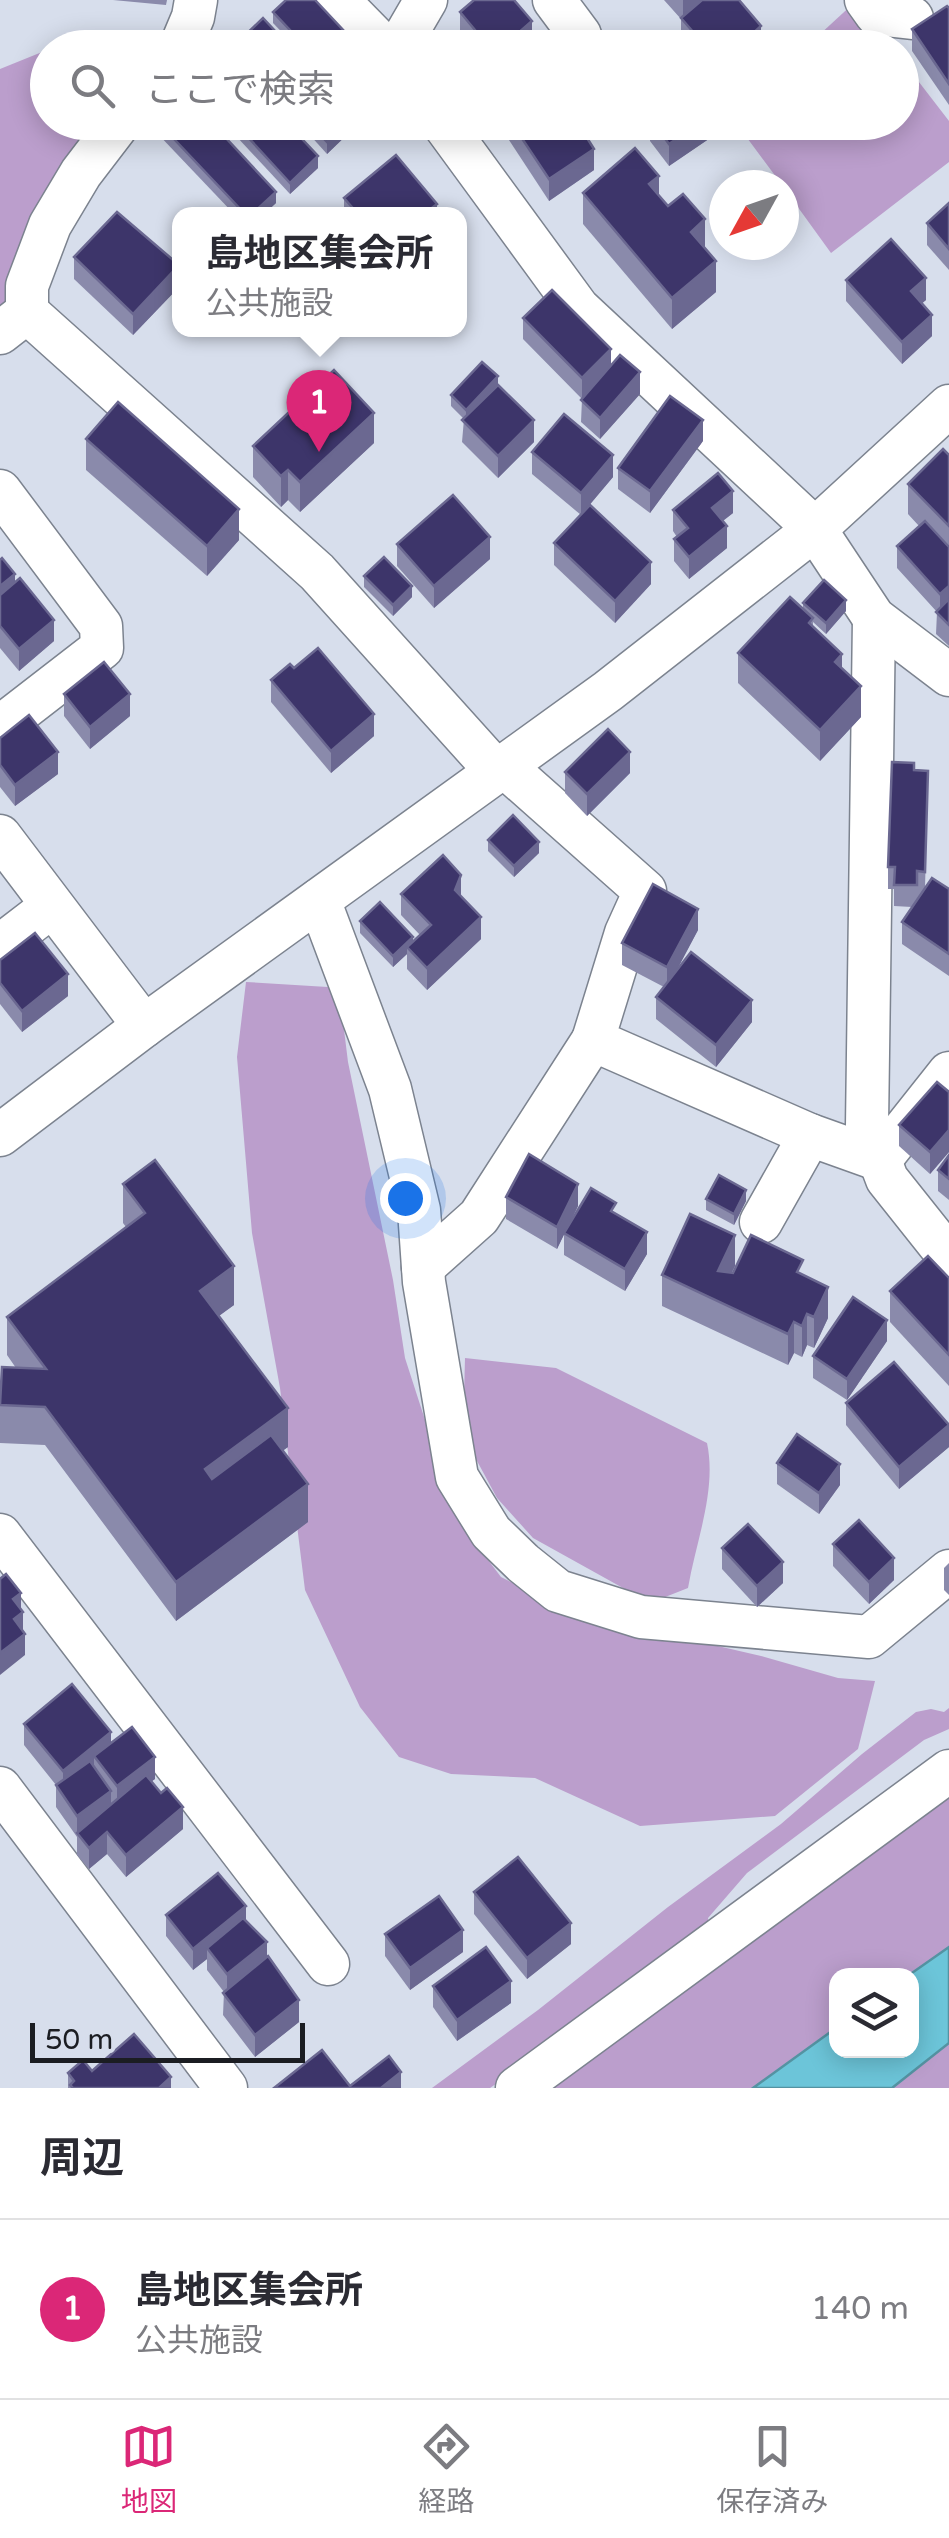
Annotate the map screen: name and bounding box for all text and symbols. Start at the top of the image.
search box [30,30,919,140]
icon: search [65,58,120,113]
text: ここで検索 [145,67,335,113]
north arrow [709,170,799,260]
popup [172,207,467,337]
text: 島地区集会所 [205,231,434,277]
text: 公共施設 [205,285,334,323]
pin: 1 [286,370,352,452]
your location [380,1173,431,1224]
map controls [829,1968,919,2058]
button: layers [829,1968,919,2058]
scale bar [30,2018,305,2062]
text: 50 m [45,2023,113,2057]
text: 周辺 [40,2133,124,2184]
text: 島地区集会所 [135,2268,363,2314]
text: 1 [62,2290,83,2328]
text: 140 m [811,2290,909,2328]
text: 公共施設 [135,2322,263,2360]
tab: 地図 [121,2419,177,2519]
tab: 経路 [418,2419,474,2519]
tab: 保存済み [716,2419,828,2519]

